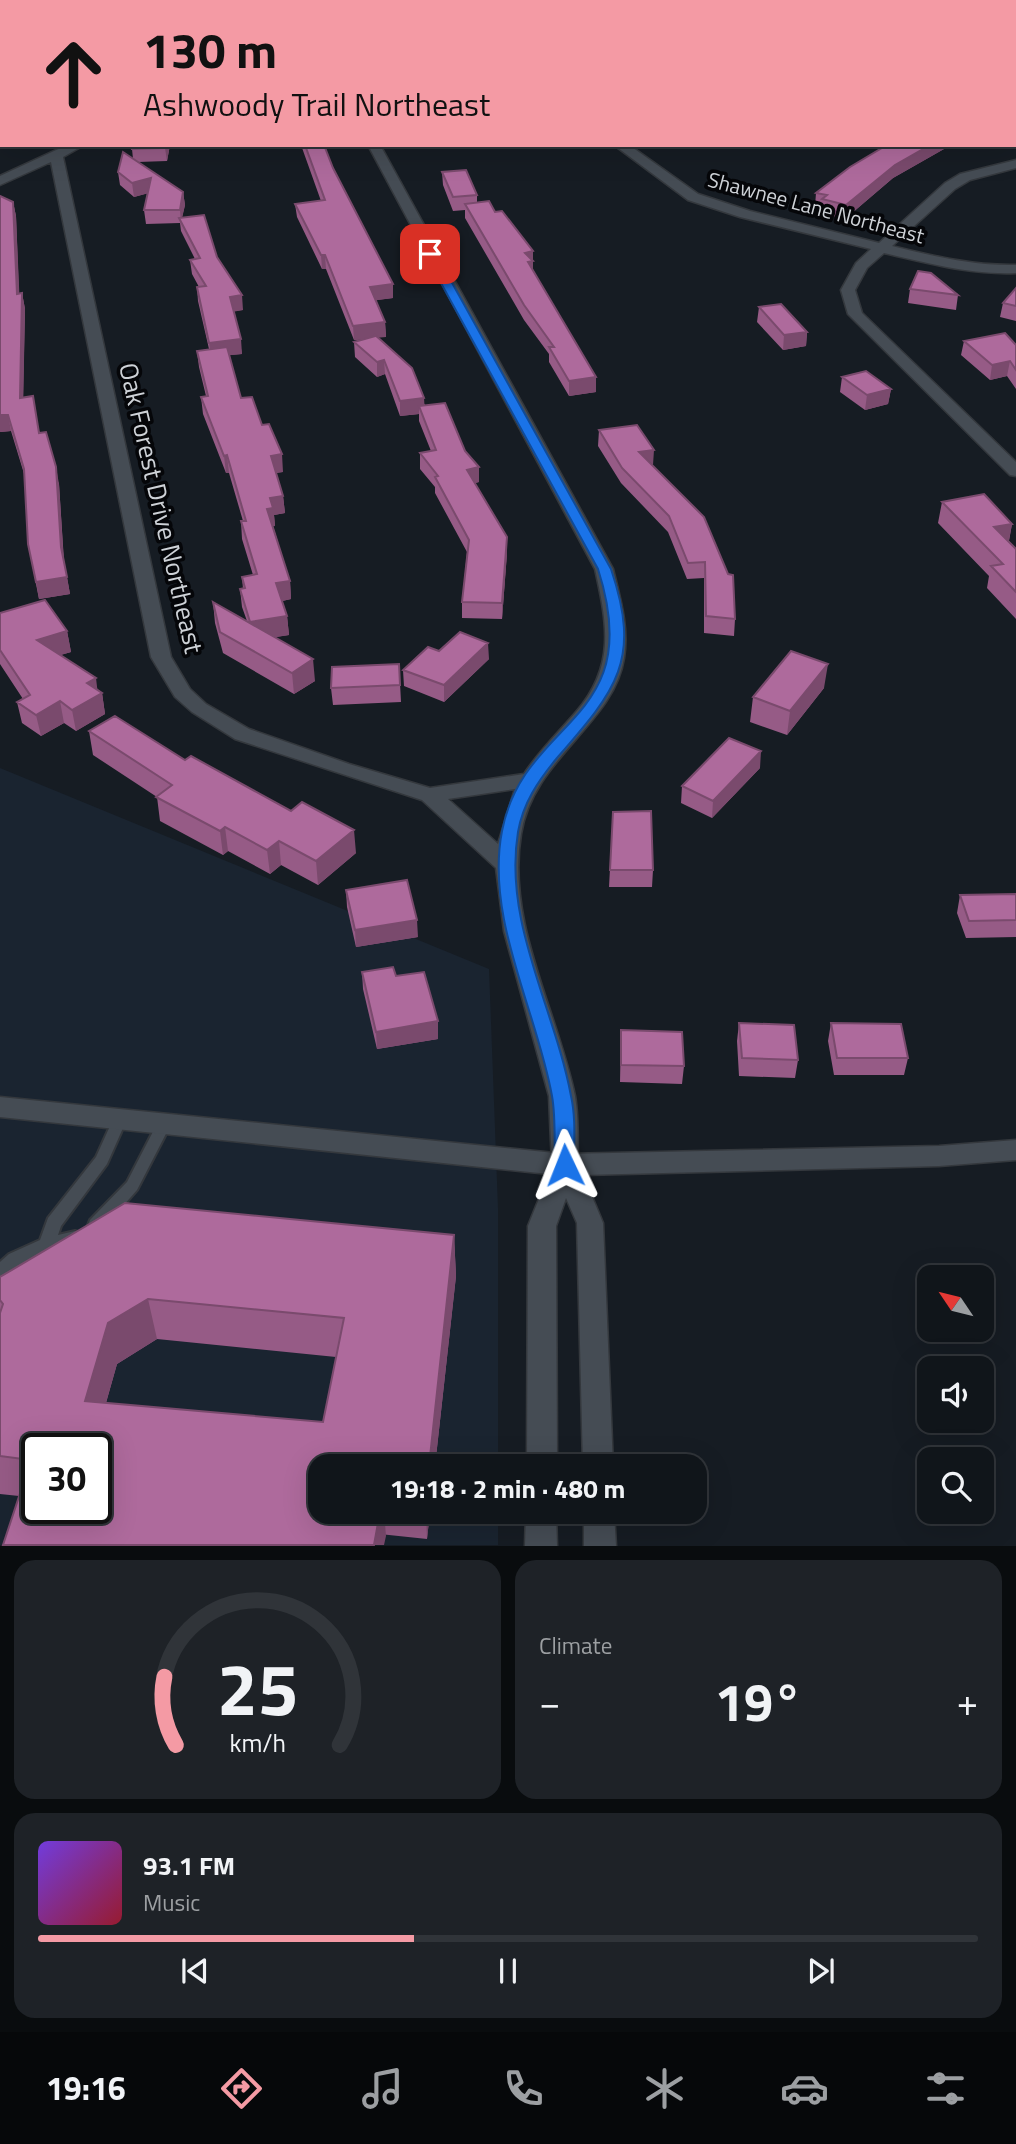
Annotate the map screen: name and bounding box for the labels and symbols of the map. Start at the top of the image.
street label: Shawnee Lane Northeast [705,163,929,251]
pin [400,224,460,284]
street label: Oak Forest Drive Northeast [109,359,214,657]
position arrow [528,1128,602,1202]
north arrow [917,1265,994,1342]
speed limit sign: 30 [21,1433,112,1524]

